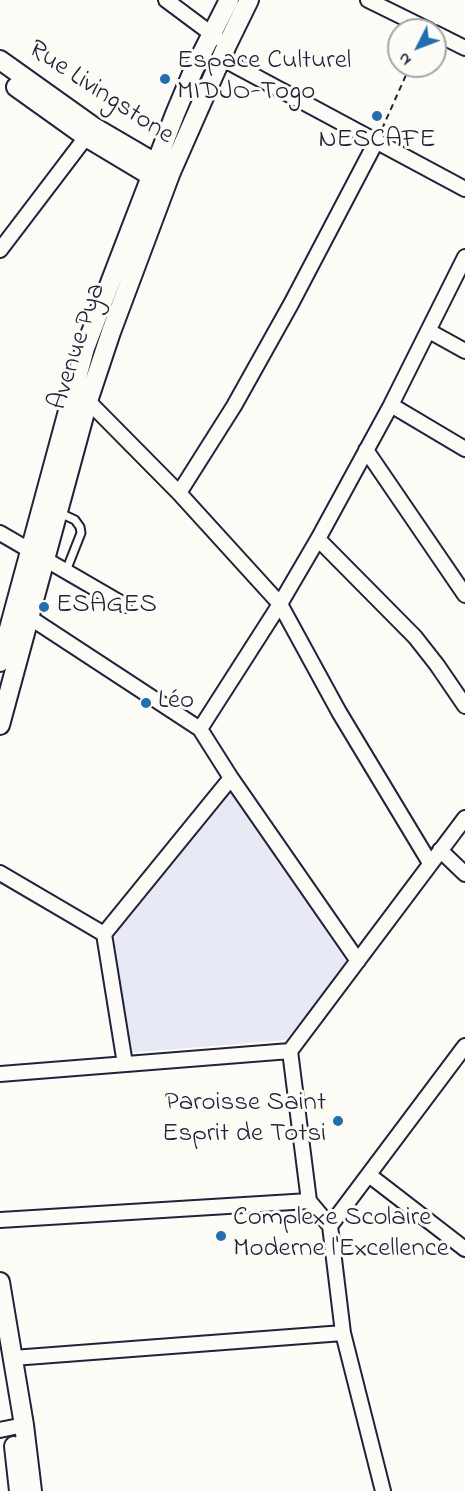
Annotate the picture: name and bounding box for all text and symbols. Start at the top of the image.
north arrow [387,18,447,78]
street label: Rue Livingstone [21,35,179,153]
place label: Espace Culturel MIDJO-Togo [177,47,351,110]
text: N [393,47,418,71]
marker: Espace Culturel MIDJO-Togo [158,72,172,86]
marker: NESCAFE [370,109,384,123]
place label: NESCAFE [318,126,436,158]
street label: Avenue Pya [43,280,115,414]
place label: ESAGES [56,591,157,623]
marker: ESAGES [37,600,51,614]
place label: Léo [158,687,194,719]
marker: Léo [139,696,153,710]
place label: Paroisse Saint Esprit de Totsi [162,1089,326,1152]
marker: Paroisse Saint Esprit de Totsi [331,1114,345,1128]
place label: Complexe Scolaire Moderne l'Excellence [233,1204,449,1267]
marker: Complexe Scolaire Moderne l'Excellence [214,1229,228,1243]

